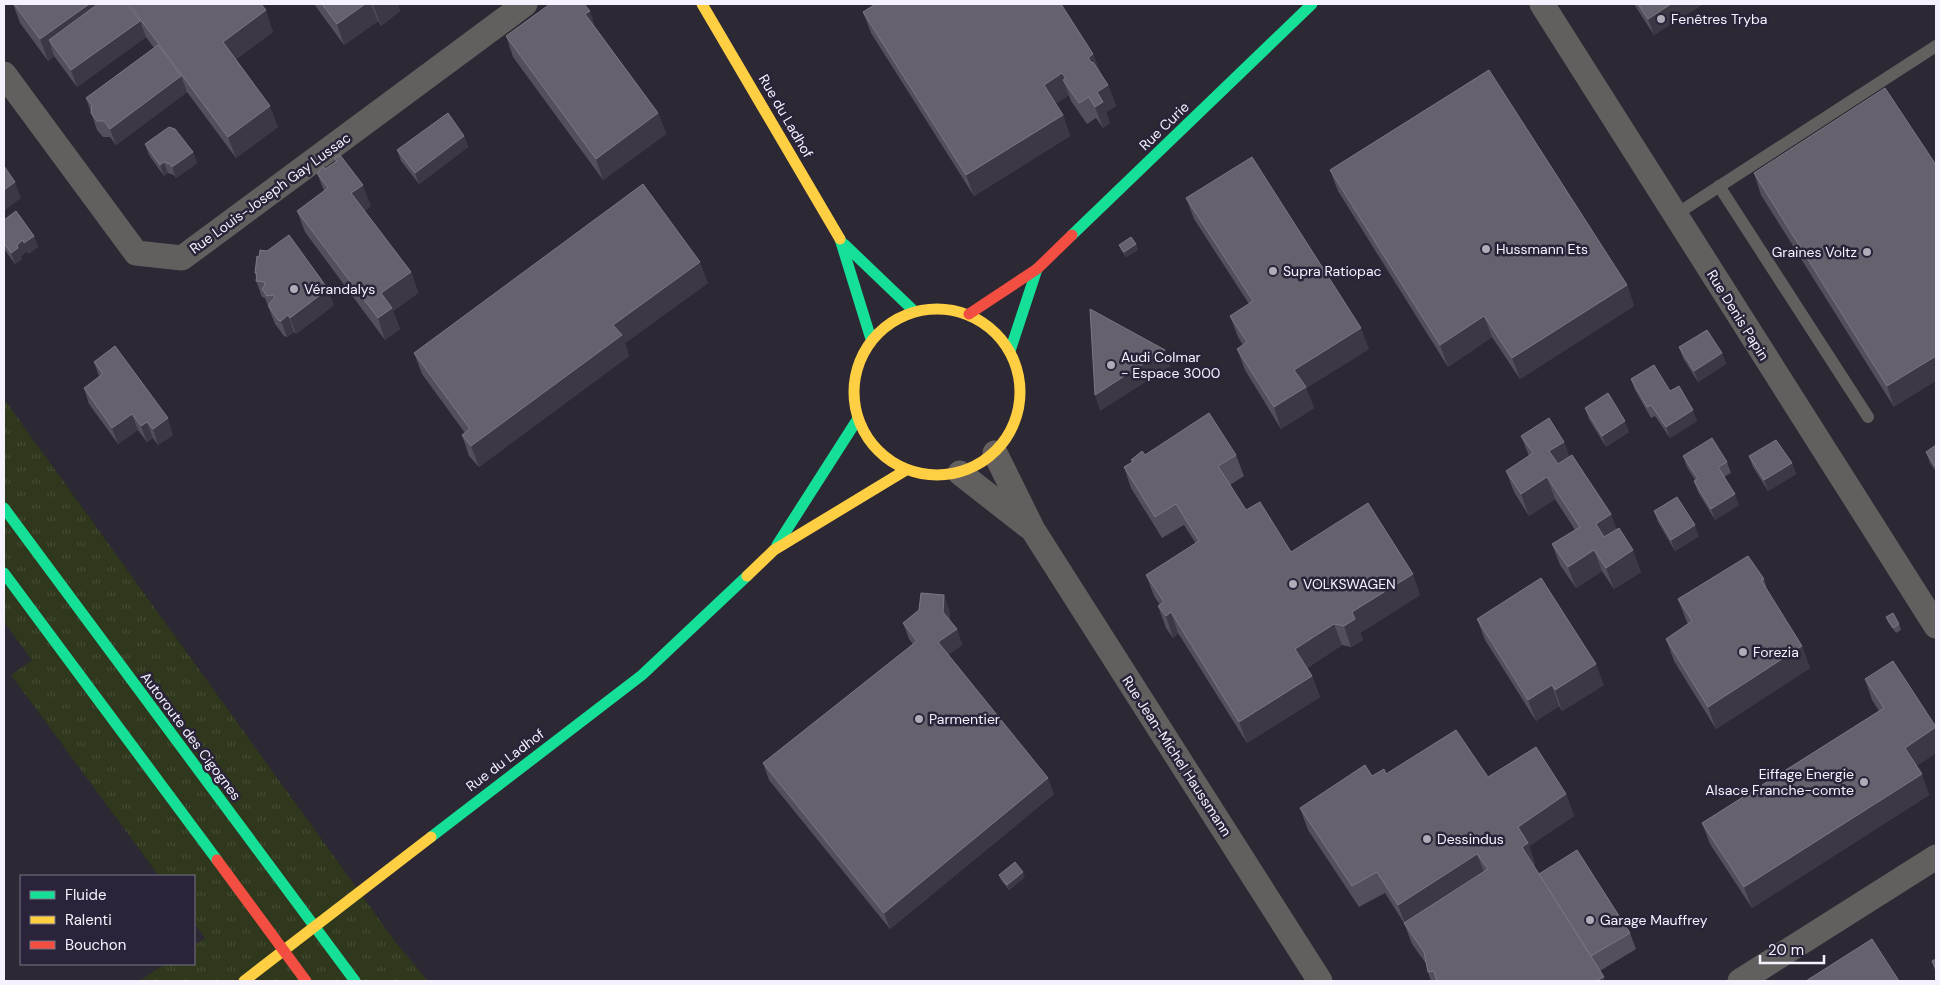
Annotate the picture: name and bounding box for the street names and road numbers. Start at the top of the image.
street label: Rue du Ladhof [755,71,817,161]
street label: Rue Curie [1135,98,1193,154]
street label: Rue Louis-Joseph Gay Lussac [186,128,354,258]
street label: Rue Denis Papin [1703,266,1773,364]
street label: Autoroute des Cigognes [137,668,245,804]
street label: Rue Jean-Michel Haussmann [1118,672,1236,840]
street label: Rue du Ladhof [462,725,548,795]

